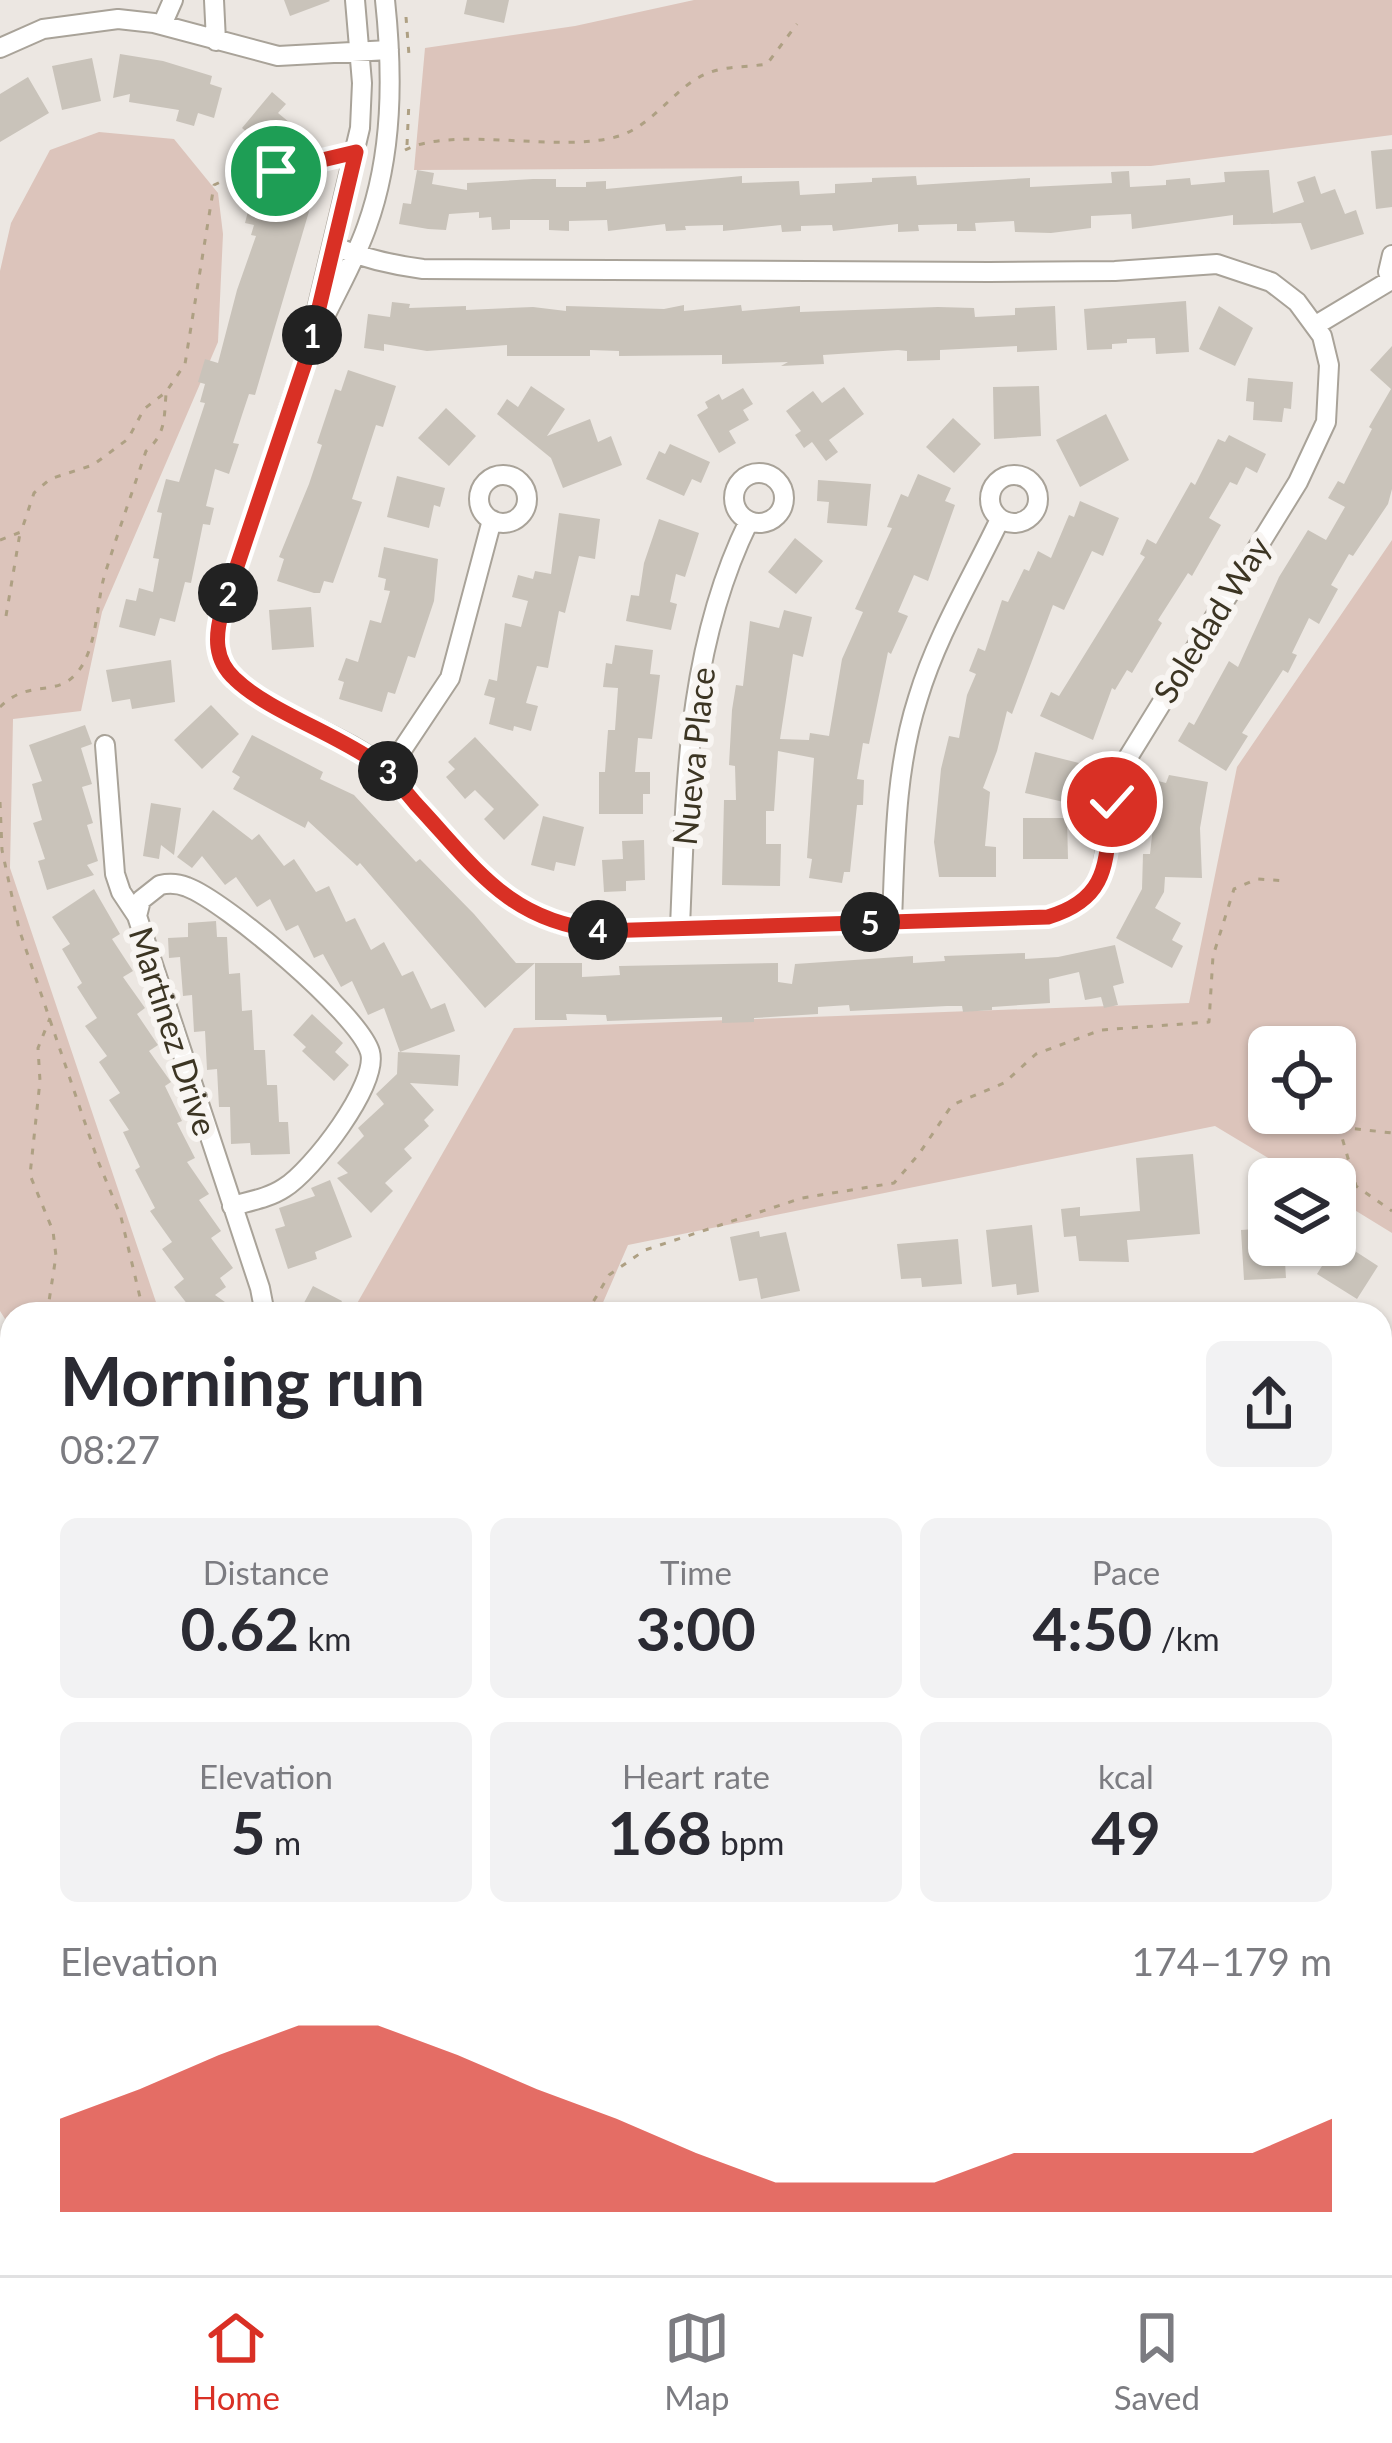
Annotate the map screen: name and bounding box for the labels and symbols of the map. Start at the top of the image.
pin [225,120,327,222]
pin: 1 [282,305,342,365]
street label: Soledad Way [1144,529,1278,709]
pin: 2 [198,563,258,623]
street label: Nueva Place [664,665,722,847]
pin: 3 [358,741,418,801]
pin [1061,751,1163,853]
pin: 5 [840,892,900,952]
pin: 4 [568,900,628,960]
street label: Martinez Drive [121,922,227,1140]

